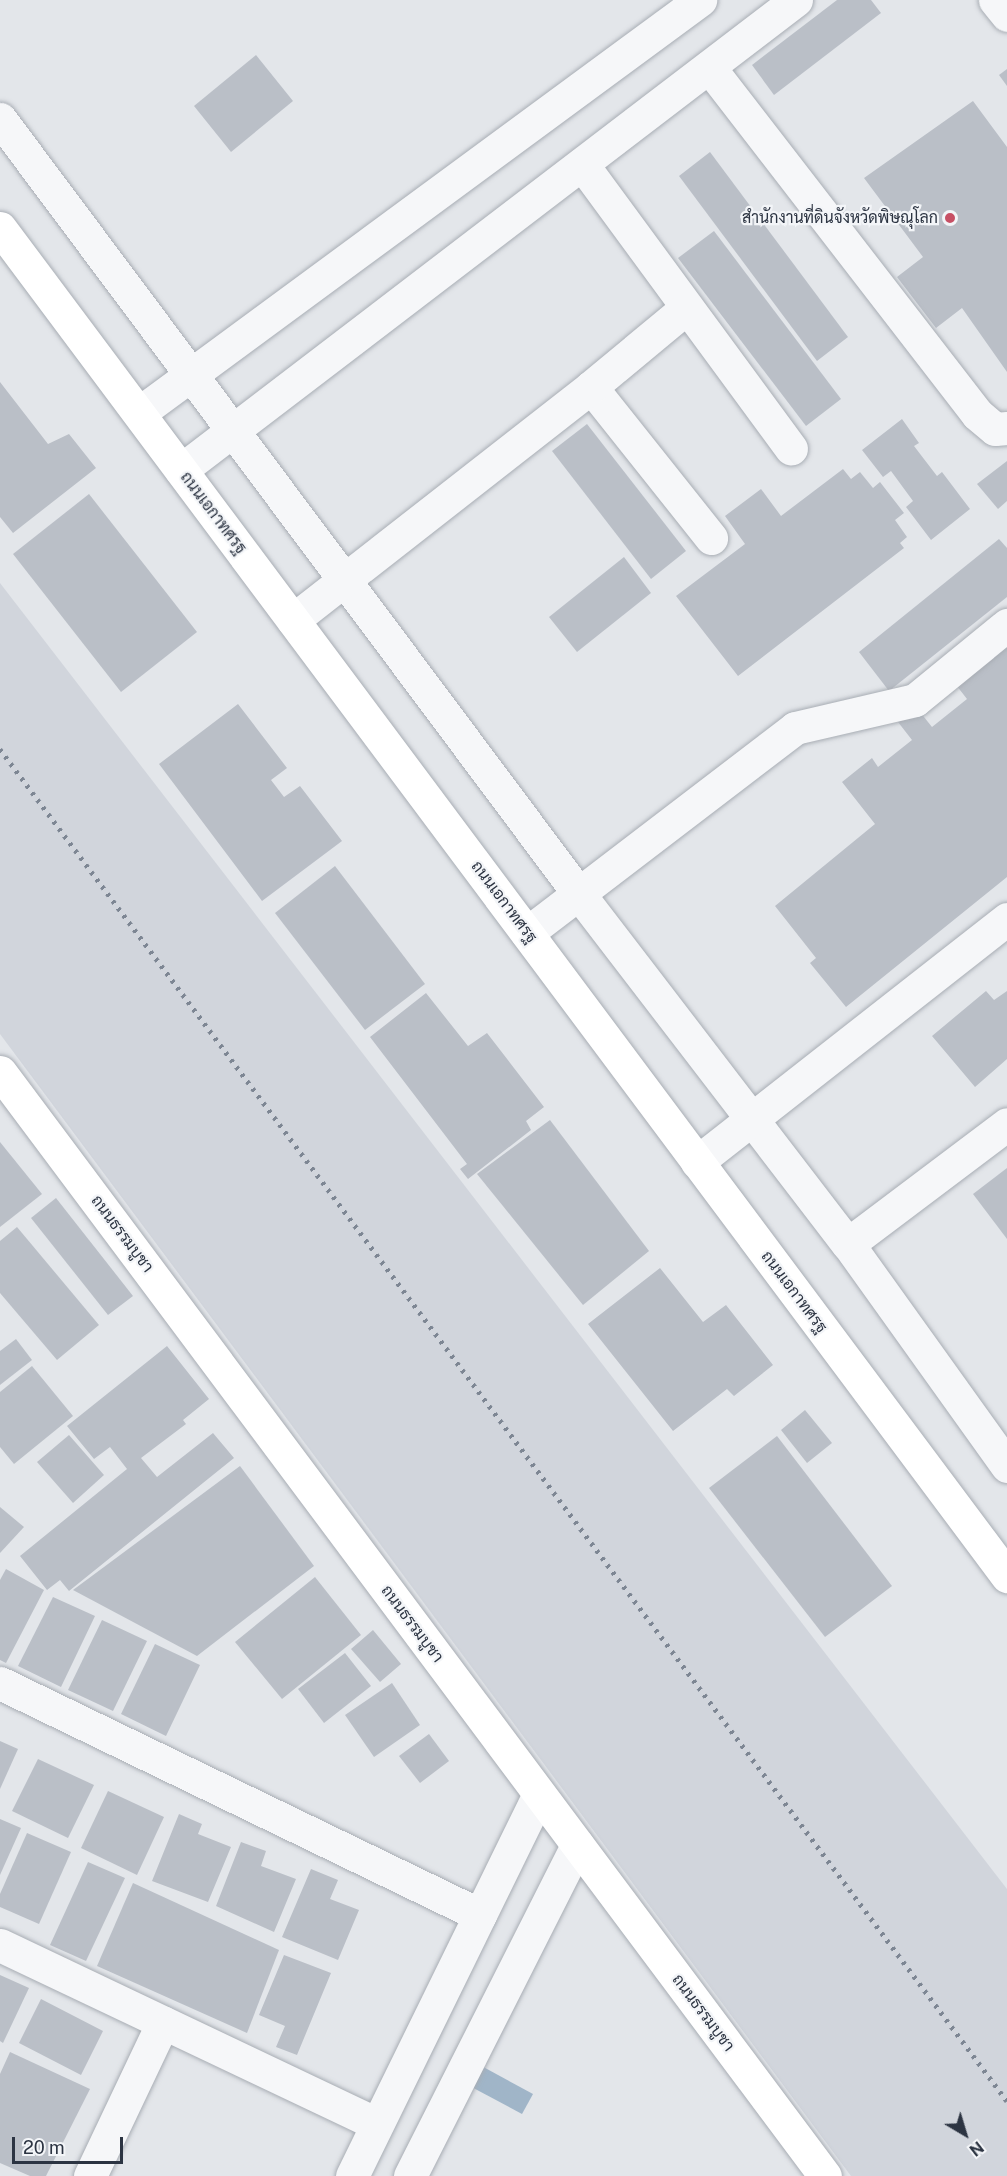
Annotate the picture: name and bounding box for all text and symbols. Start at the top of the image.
place label: สำนักงานที่ดินจังหวัดพิษณุโลก [742,208,938,228]
marker: สำนักงานที่ดินจังหวัดพิษณุโลก [943,211,957,225]
street label: ถนนเอกาทศรฐ [176,468,250,558]
street label: ถนนเอกาทศรฐ [467,857,541,947]
street label: ถนนธรรมบูชา [87,1192,157,1276]
street label: ถนนเอกาทศรฐ [757,1247,831,1337]
street label: ถนนธรรมบูชา [377,1582,447,1666]
street label: ถนนธรรมบูชา [668,1971,738,2055]
north arrow [935,2104,995,2164]
scale bar [15,2125,126,2163]
text: 20 m [23,2137,65,2158]
text: N [966,2137,987,2160]

